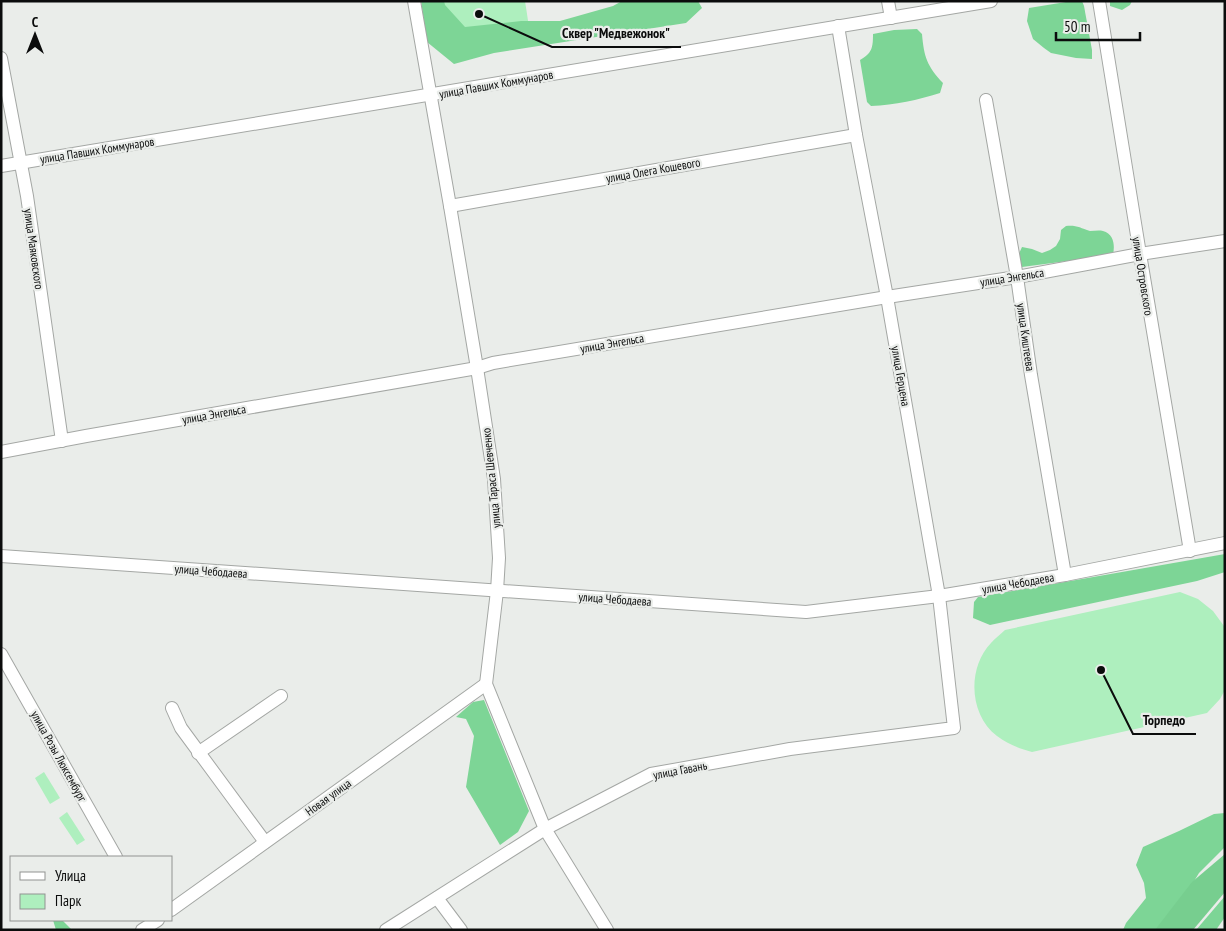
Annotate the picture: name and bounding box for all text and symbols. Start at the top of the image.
north arrow [10,10,60,60]
scale bar [1056,10,1140,42]
text: С [32,13,39,31]
text: 50 m [1064,17,1090,36]
callout: Сквер "Медвежонок" [552,18,681,47]
text: Сквер "Медвежонок" [562,24,670,42]
street label: улица Павших Коммунаров [438,67,554,101]
street label: улица Павших Коммунаров [39,134,155,166]
street label: улица Олега Кошевого [605,154,701,186]
street label: улица Маяковского [21,208,47,290]
street label: улица Островского [1129,236,1157,316]
street label: улица Энгельса [979,265,1045,289]
street label: улица Киштеева [1014,302,1038,372]
street label: улица Энгельса [579,330,645,356]
street label: улица Герцена [888,345,914,407]
street label: улица Энгельса [181,401,247,427]
street label: улица Тараса Шевченко [478,427,504,529]
street label: улица Чебодаева [174,561,248,581]
street label: улица Чебодаева [981,569,1055,597]
street label: улица Чебодаева [578,589,652,609]
callout: Торпедо [1133,705,1196,734]
street label: улица Розы Люксембург [28,708,90,805]
text: Торпедо [1143,711,1185,729]
street label: улица Гавань [652,757,709,783]
street label: Новая улица [302,775,354,819]
legend [10,856,172,921]
text: Улица [55,866,86,885]
text: Парк [55,891,81,910]

